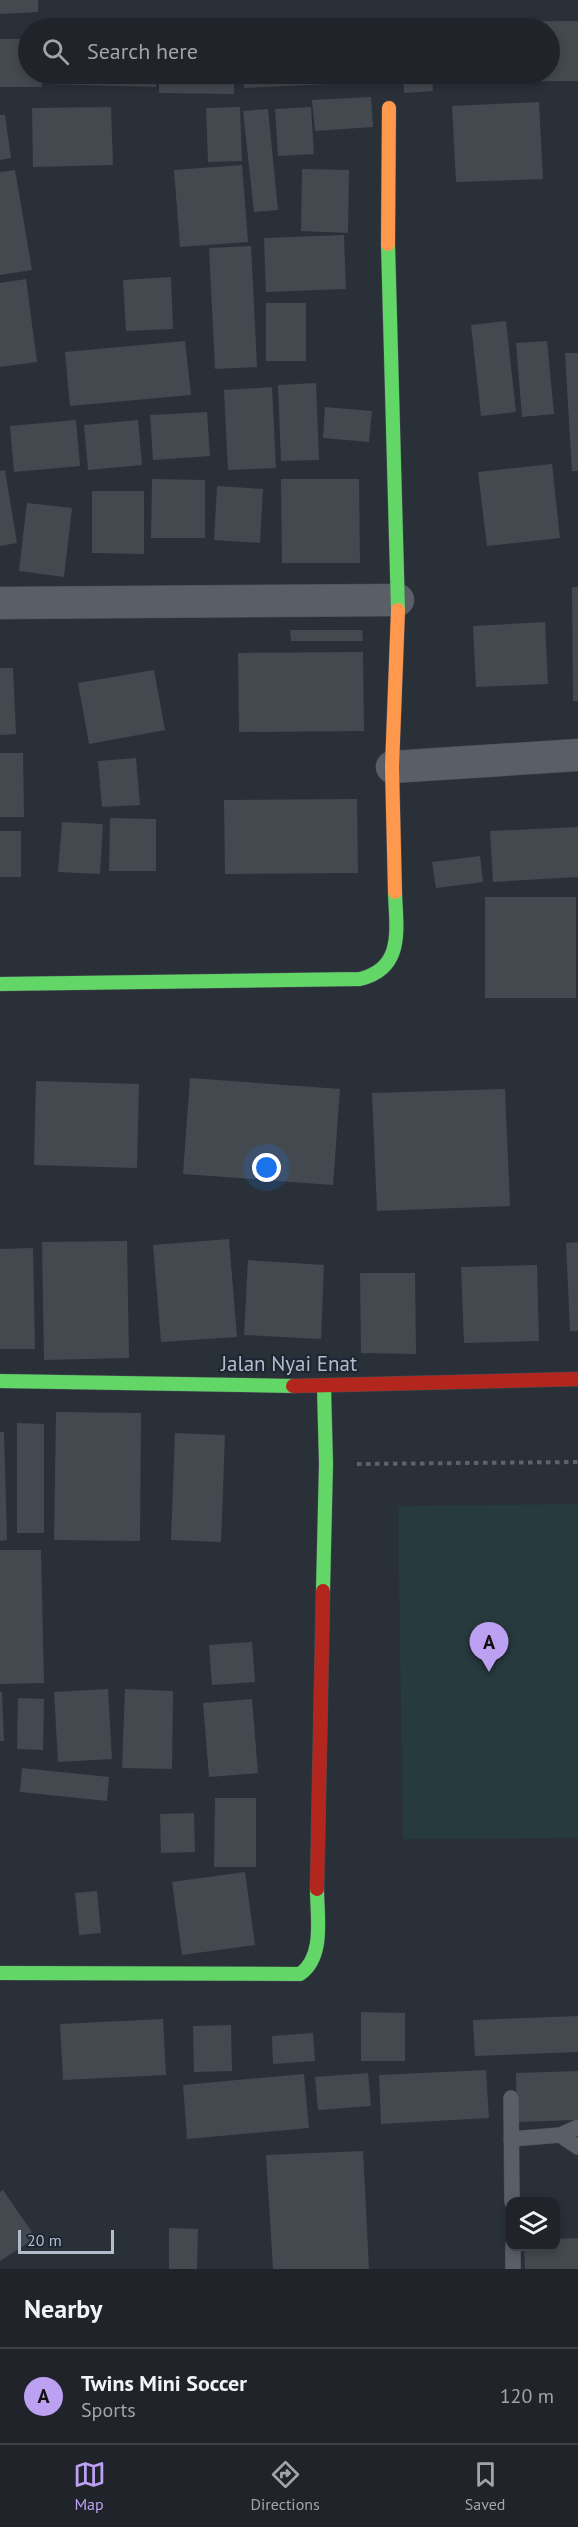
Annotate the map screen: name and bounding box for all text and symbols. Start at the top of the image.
search box [18,18,560,84]
icon: search [39,35,72,68]
text: Search here [87,37,198,65]
your location [252,1153,281,1182]
street label: Jalan Nyai Enat [220,1350,357,1377]
pin: A [470,1622,508,1672]
map controls [506,2197,560,2251]
button: layers [506,2197,560,2251]
scale bar [18,2227,114,2254]
text: 20 m [27,2230,62,2250]
text: Nearby [24,2292,102,2325]
text: Twins Mini Soccer [81,2369,247,2397]
text: A [37,2383,50,2409]
text: 120 m [500,2383,554,2409]
text: Sports [81,2397,136,2423]
tab: Map [73,2458,106,2514]
tab: Directions [251,2458,320,2514]
tab: Saved [465,2458,505,2514]

